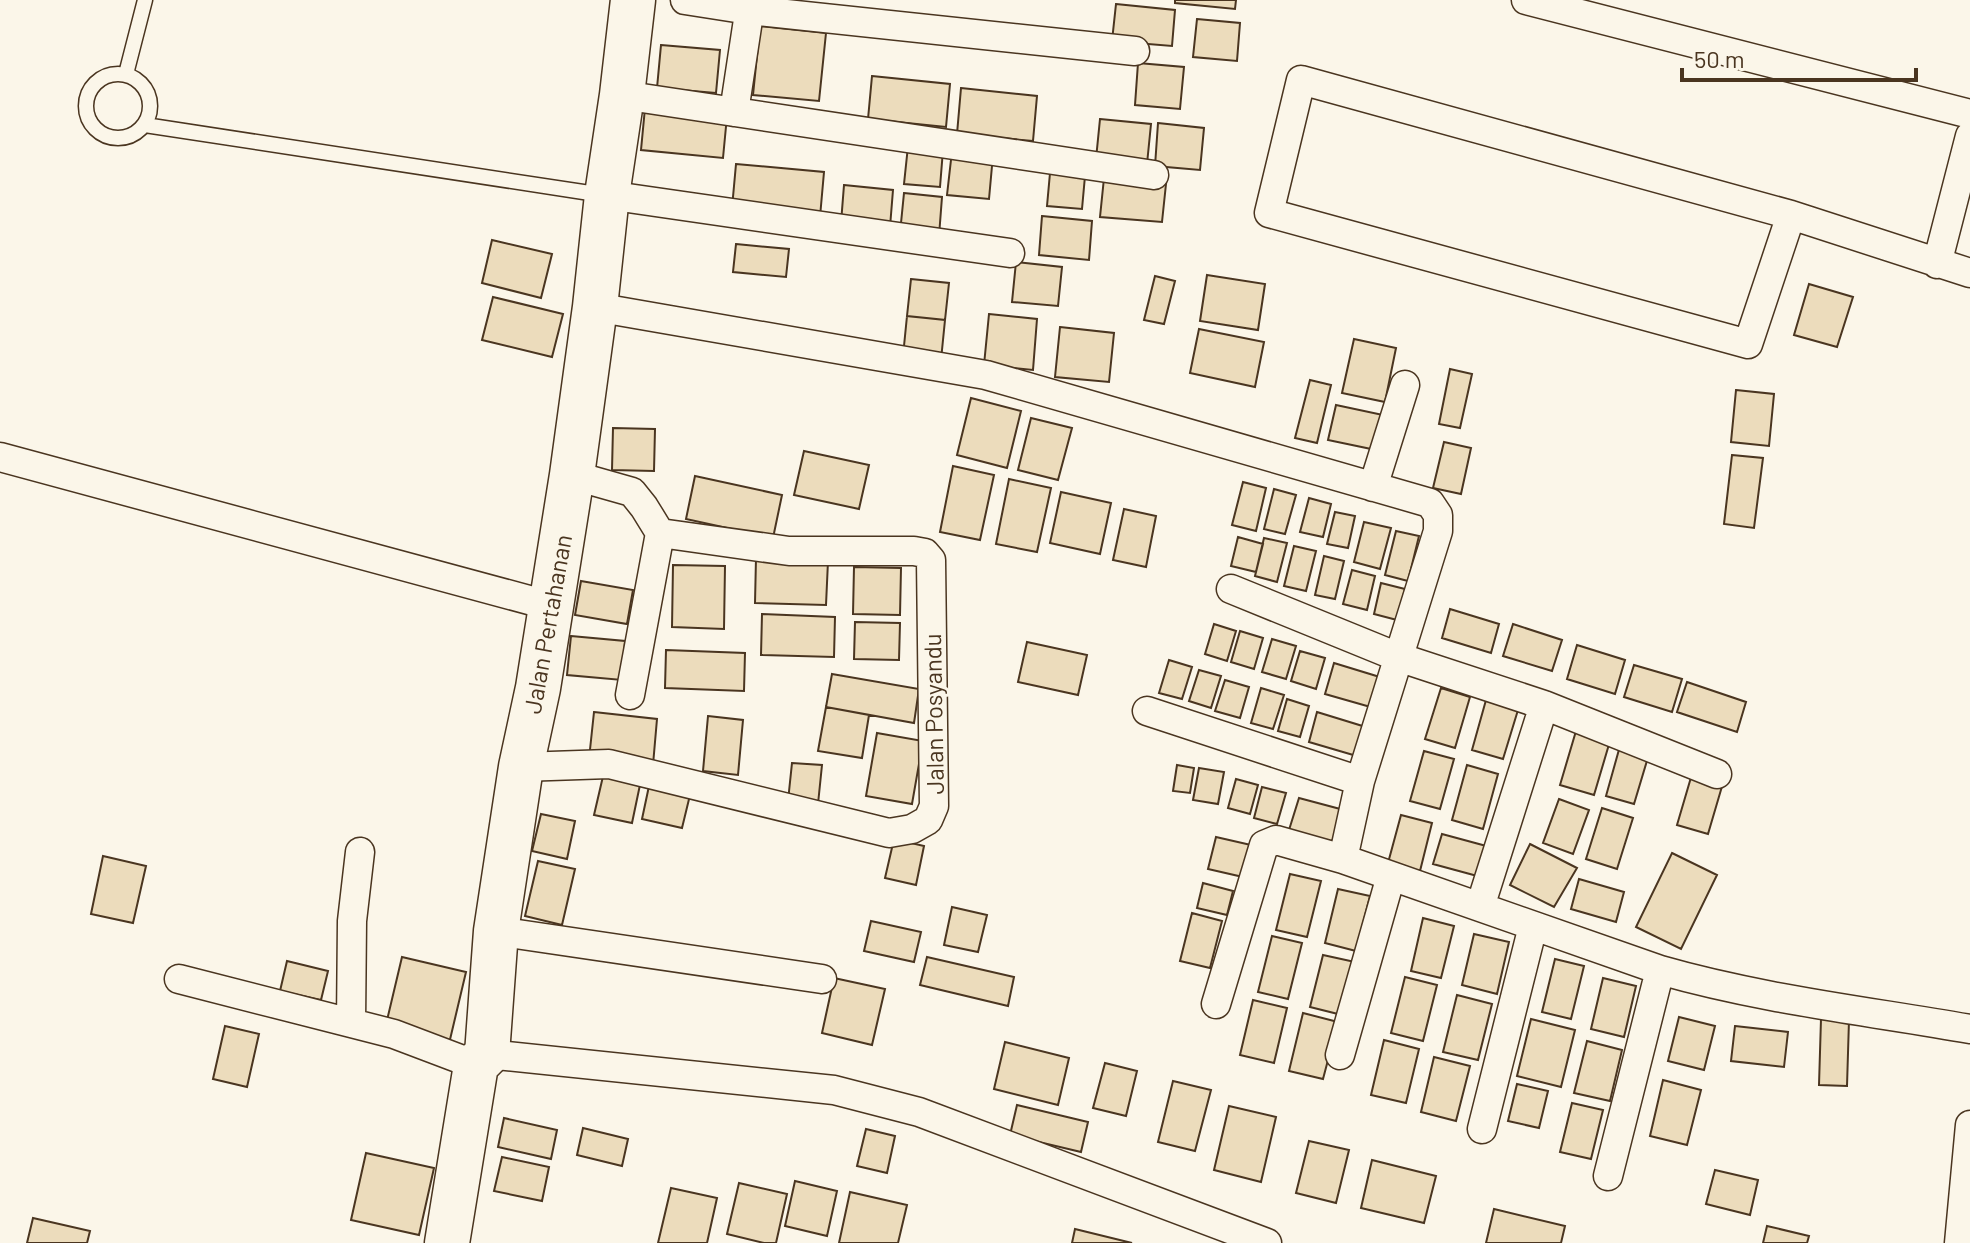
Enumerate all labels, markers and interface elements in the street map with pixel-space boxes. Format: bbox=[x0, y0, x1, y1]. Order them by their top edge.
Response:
scale bar bbox=[1682, 32, 1916, 82]
text: 50 m bbox=[1694, 44, 1745, 73]
street label: Jalan Pertahanan bbox=[517, 532, 577, 716]
street label: Jalan Posyandu bbox=[917, 633, 949, 795]

